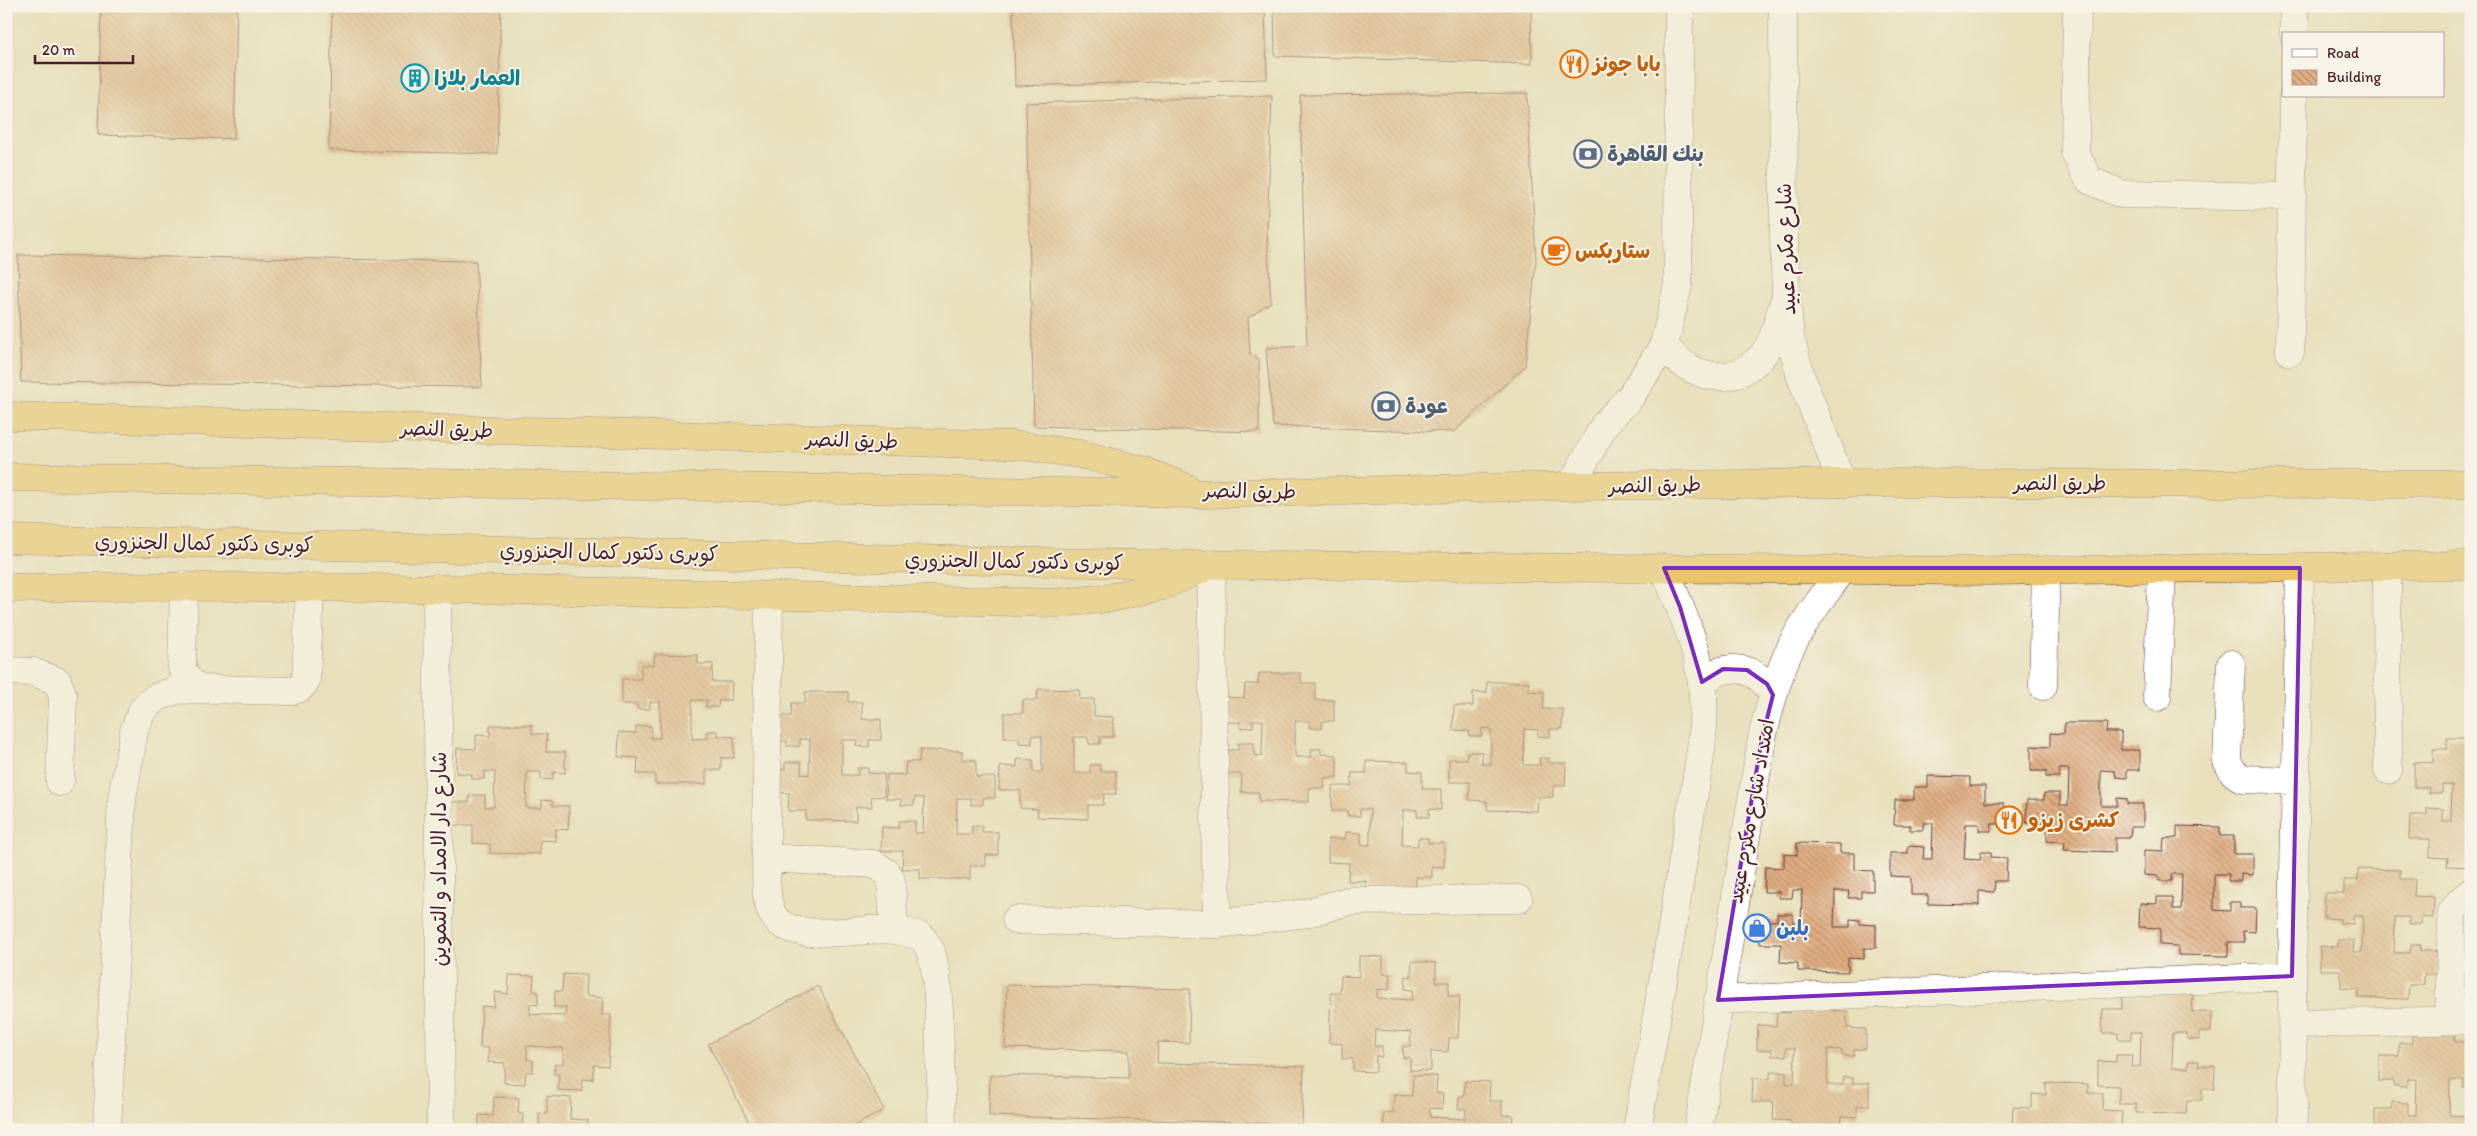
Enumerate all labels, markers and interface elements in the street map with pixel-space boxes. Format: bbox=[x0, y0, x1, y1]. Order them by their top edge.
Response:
scale bar bbox=[35, 32, 132, 64]
legend bbox=[2282, 32, 2444, 98]
text: 20 m bbox=[42, 41, 76, 59]
text: Road bbox=[2327, 44, 2360, 62]
restaurant icon: بابا جونز bbox=[1559, 49, 1589, 79]
place label: بابا جونز bbox=[1591, 51, 1661, 77]
building icon: العمار بلازا bbox=[400, 63, 430, 93]
place label: العمار بلازا bbox=[434, 65, 520, 91]
text: Building bbox=[2327, 68, 2381, 86]
bank icon: بنك القاهرة bbox=[1573, 139, 1603, 169]
place label: بنك القاهرة bbox=[1607, 141, 1704, 167]
street label: شارع مكرم عبيد bbox=[1771, 182, 1804, 316]
cafe icon: ستاربكس bbox=[1541, 236, 1571, 266]
place label: ستاربكس bbox=[1575, 238, 1650, 264]
bank icon: عودة bbox=[1371, 391, 1401, 421]
place label: عودة bbox=[1405, 393, 1448, 419]
street label: طريق النصر bbox=[398, 414, 494, 443]
street label: طريق النصر bbox=[803, 425, 899, 454]
street label: طريق النصر bbox=[2012, 470, 2106, 495]
street label: طريق النصر bbox=[1607, 471, 1701, 498]
street label: طريق النصر bbox=[1202, 477, 1296, 504]
street label: كوبرى دكتور كمال الجنزوري bbox=[94, 528, 314, 560]
street label: كوبرى دكتور كمال الجنزوري bbox=[499, 537, 719, 569]
street label: كوبرى دكتور كمال الجنزوري bbox=[904, 546, 1124, 578]
street label: امتداد شارع مكرم عبيد bbox=[1722, 717, 1783, 906]
street label: شارع دار الامداد و التموين bbox=[426, 752, 454, 967]
restaurant icon: كشرى زيزو bbox=[1994, 805, 2024, 835]
place label: كشرى زيزو bbox=[2026, 807, 2120, 833]
shop icon: بلبن bbox=[1742, 913, 1772, 943]
place label: بلبن bbox=[1776, 915, 1809, 941]

